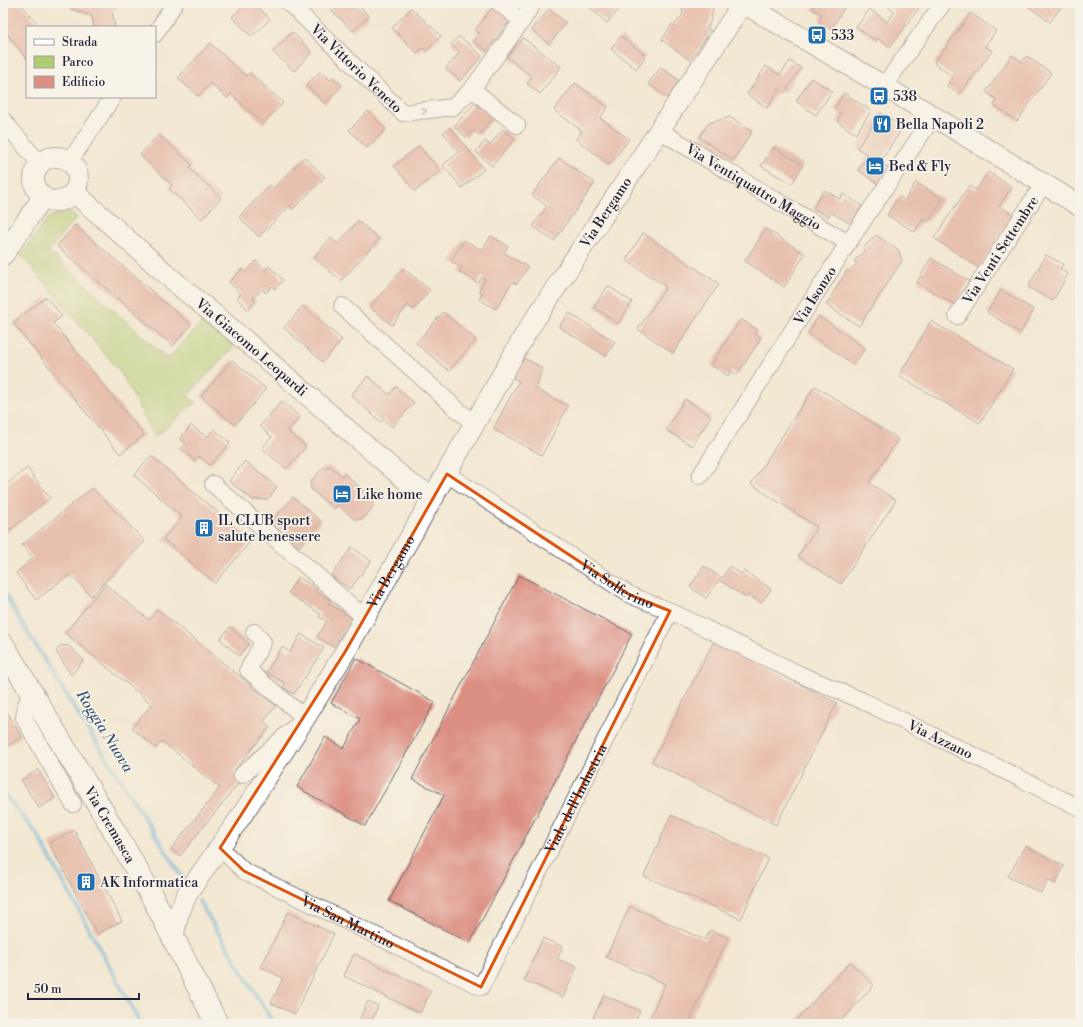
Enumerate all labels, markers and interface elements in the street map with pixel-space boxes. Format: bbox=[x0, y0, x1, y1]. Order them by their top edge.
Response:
street label: Via Vittorio Veneto bbox=[305, 20, 406, 118]
bus stop icon: 533 bbox=[806, 24, 828, 46]
legend bbox=[26, 26, 156, 98]
place label: 533 bbox=[831, 27, 854, 45]
text: Strada bbox=[62, 35, 98, 50]
text: Parco bbox=[62, 55, 94, 70]
text: Edificio bbox=[62, 75, 105, 90]
bus stop icon: 538 bbox=[868, 85, 890, 107]
place label: 538 bbox=[893, 88, 917, 106]
one-way arrow bbox=[421, 106, 427, 115]
restaurant icon: Bella Napoli 2 bbox=[871, 113, 893, 135]
place label: Bella Napoli 2 bbox=[895, 116, 984, 134]
street label: Via Ventiquattro Maggio bbox=[681, 140, 824, 235]
hotel icon: Bed & Fly bbox=[864, 155, 886, 177]
place label: Bed & Fly bbox=[888, 158, 951, 176]
street label: Via Bergamo bbox=[576, 174, 636, 252]
street label: Via Venti Settembre bbox=[959, 193, 1043, 309]
street label: Via Isonzo bbox=[790, 263, 841, 329]
street label: Via Giacomo Leopardi bbox=[191, 294, 311, 401]
hotel icon: Like home bbox=[331, 483, 353, 505]
place label: Like home bbox=[356, 486, 423, 504]
place label: IL CLUB sport salute benessere bbox=[218, 512, 321, 546]
building icon: IL CLUB sport salute benessere bbox=[193, 517, 215, 539]
street label: Via Bergamo bbox=[363, 532, 419, 613]
street label: Via Solferino bbox=[575, 556, 656, 614]
water label: Roggia Nuova bbox=[71, 686, 138, 776]
street label: Via Azzano bbox=[904, 716, 976, 764]
street label: Viale dell'Industria bbox=[541, 740, 612, 858]
street label: Via Cremasca bbox=[79, 782, 139, 867]
building icon: AK Informatica bbox=[75, 871, 97, 893]
place label: AK Informatica bbox=[99, 874, 199, 892]
street label: Via San Martino bbox=[297, 892, 397, 953]
scale bar bbox=[28, 975, 139, 1001]
text: 50 m bbox=[34, 982, 62, 997]

